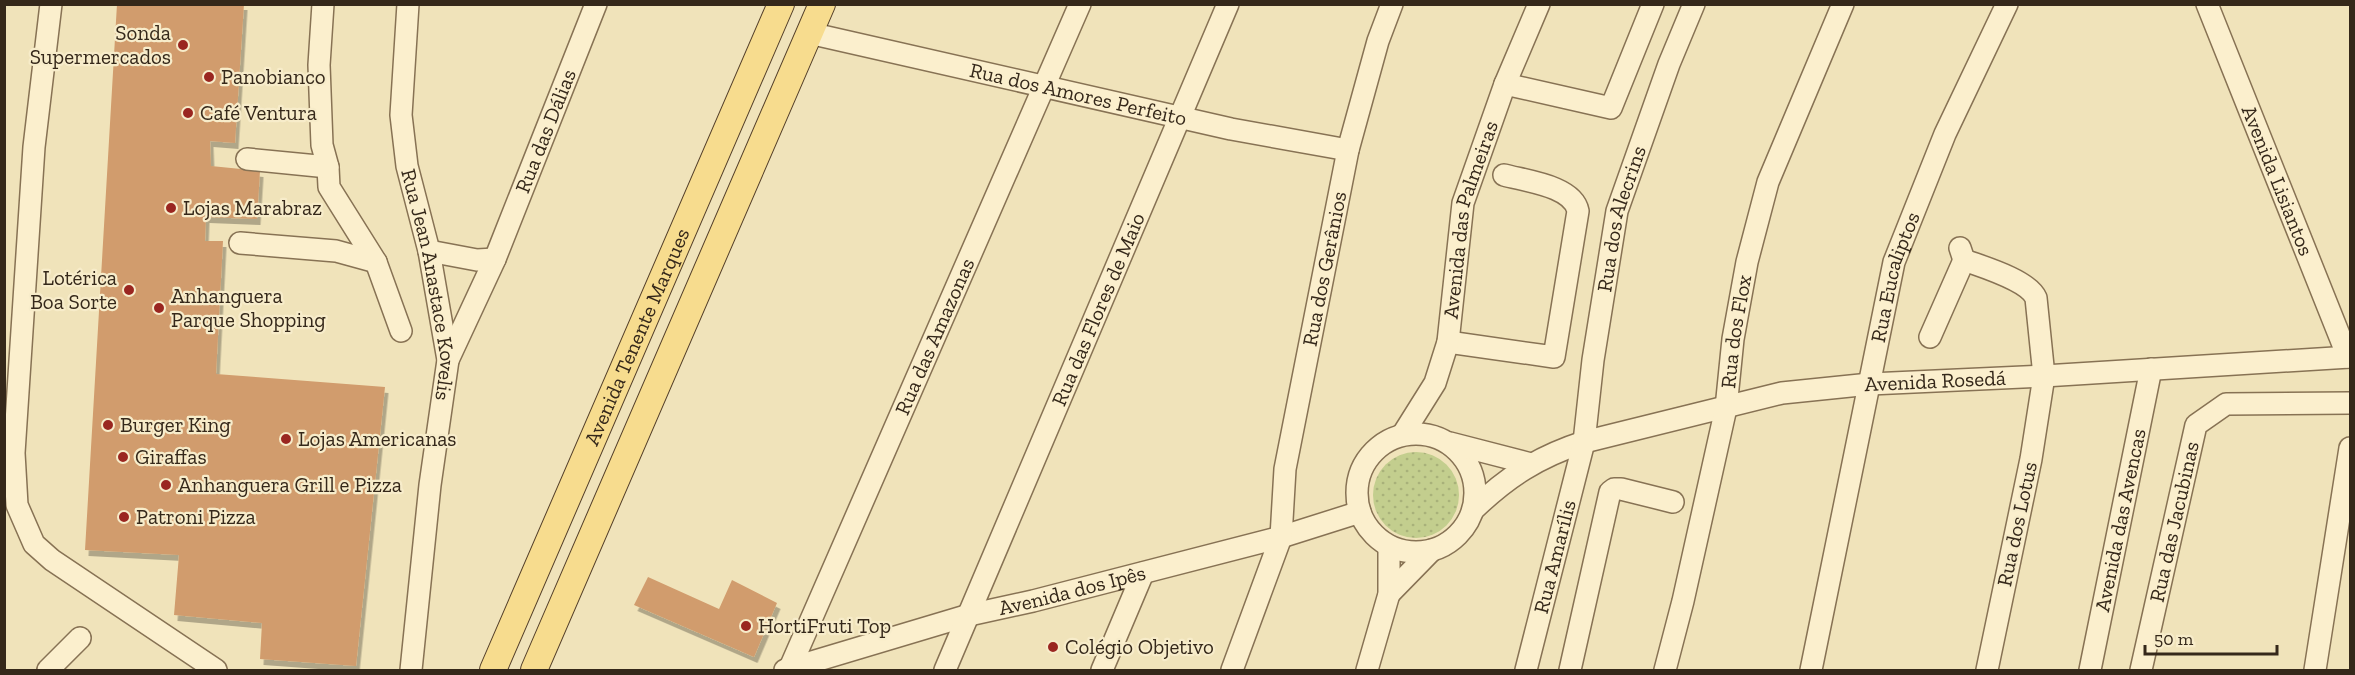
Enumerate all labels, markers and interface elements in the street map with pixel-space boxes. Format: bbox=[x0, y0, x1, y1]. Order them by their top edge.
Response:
place label: Sonda Supermercados bbox=[30, 20, 171, 69]
marker: Sonda Supermercados bbox=[176, 38, 190, 52]
street label: Rua dos Amores Perfeito bbox=[967, 57, 1189, 131]
place label: Panobianco bbox=[221, 64, 326, 89]
street label: Rua das Dálias bbox=[509, 65, 581, 196]
marker: Panobianco bbox=[202, 70, 216, 84]
place label: Café Ventura bbox=[200, 100, 317, 125]
street label: Avenida Lisiantos bbox=[2237, 101, 2319, 259]
marker: Café Ventura bbox=[181, 106, 195, 120]
street label: Avenida das Palmeiras bbox=[1438, 117, 1503, 320]
street label: Rua dos Alecrins bbox=[1591, 142, 1651, 294]
street label: Rua Jean Anastace Kovelis bbox=[396, 166, 461, 403]
street label: Rua dos Gerânios bbox=[1297, 189, 1352, 348]
place label: Lojas Marabraz bbox=[183, 195, 322, 221]
marker: Lojas Marabraz bbox=[164, 201, 178, 215]
street label: Rua Eucaliptos bbox=[1865, 208, 1925, 344]
street label: Rua das Flores de Maio bbox=[1046, 209, 1150, 409]
street label: Avenida Tenente Marques bbox=[579, 224, 695, 449]
street label: Rua das Amazonas bbox=[889, 254, 979, 418]
place label: Lotérica Boa Sorte bbox=[30, 265, 117, 314]
street label: Rua dos Flox bbox=[1715, 273, 1756, 390]
marker: Lotérica Boa Sorte bbox=[122, 283, 136, 297]
place label: Anhanguera Parque Shopping bbox=[171, 283, 326, 332]
marker: Anhanguera Parque Shopping bbox=[152, 301, 166, 315]
street label: Avenida Rosedá bbox=[1864, 365, 2006, 396]
place label: Burger King bbox=[120, 412, 231, 437]
marker: Burger King bbox=[101, 418, 115, 432]
place label: Lojas Americanas bbox=[298, 426, 457, 452]
street label: Avenida das Avencas bbox=[2089, 426, 2151, 614]
marker: Lojas Americanas bbox=[279, 432, 293, 446]
street label: Rua das Jacubinas bbox=[2144, 439, 2204, 604]
place label: Giraffas bbox=[135, 444, 207, 469]
marker: Giraffas bbox=[116, 450, 130, 464]
street label: Rua dos Lotus bbox=[1991, 459, 2042, 589]
place label: Anhanguera Grill e Pizza bbox=[178, 472, 402, 497]
marker: Anhanguera Grill e Pizza bbox=[159, 478, 173, 492]
street label: Rua Amarílis bbox=[1528, 497, 1581, 616]
place label: Patroni Pizza bbox=[136, 504, 256, 529]
marker: Patroni Pizza bbox=[117, 510, 131, 524]
street label: Avenida dos Ipês bbox=[996, 559, 1148, 620]
place label: HortiFruti Top bbox=[758, 613, 891, 638]
scale bar bbox=[2145, 618, 2277, 656]
marker: HortiFruti Top bbox=[739, 619, 753, 633]
text: 50 m bbox=[2154, 628, 2194, 650]
place label: Colégio Objetivo bbox=[1065, 634, 1214, 660]
marker: Colégio Objetivo bbox=[1046, 640, 1060, 654]

